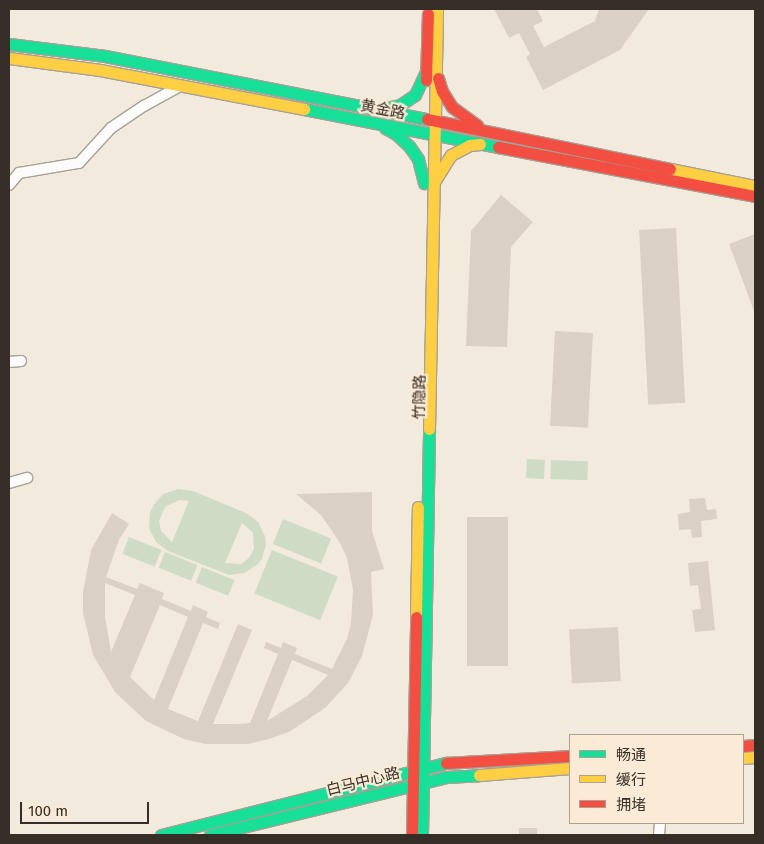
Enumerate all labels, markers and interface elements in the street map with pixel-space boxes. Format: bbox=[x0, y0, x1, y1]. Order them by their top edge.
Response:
street label: 黄金路 bbox=[359, 97, 407, 123]
street label: 竹隐路 bbox=[411, 374, 429, 420]
legend bbox=[569, 734, 744, 824]
text: 畅通 bbox=[616, 746, 646, 764]
street label: 白马中心路 bbox=[324, 764, 402, 800]
text: 缓行 bbox=[616, 771, 646, 789]
scale bar bbox=[22, 792, 151, 824]
text: 拥堵 bbox=[616, 796, 646, 814]
text: 100 m bbox=[28, 802, 68, 820]

